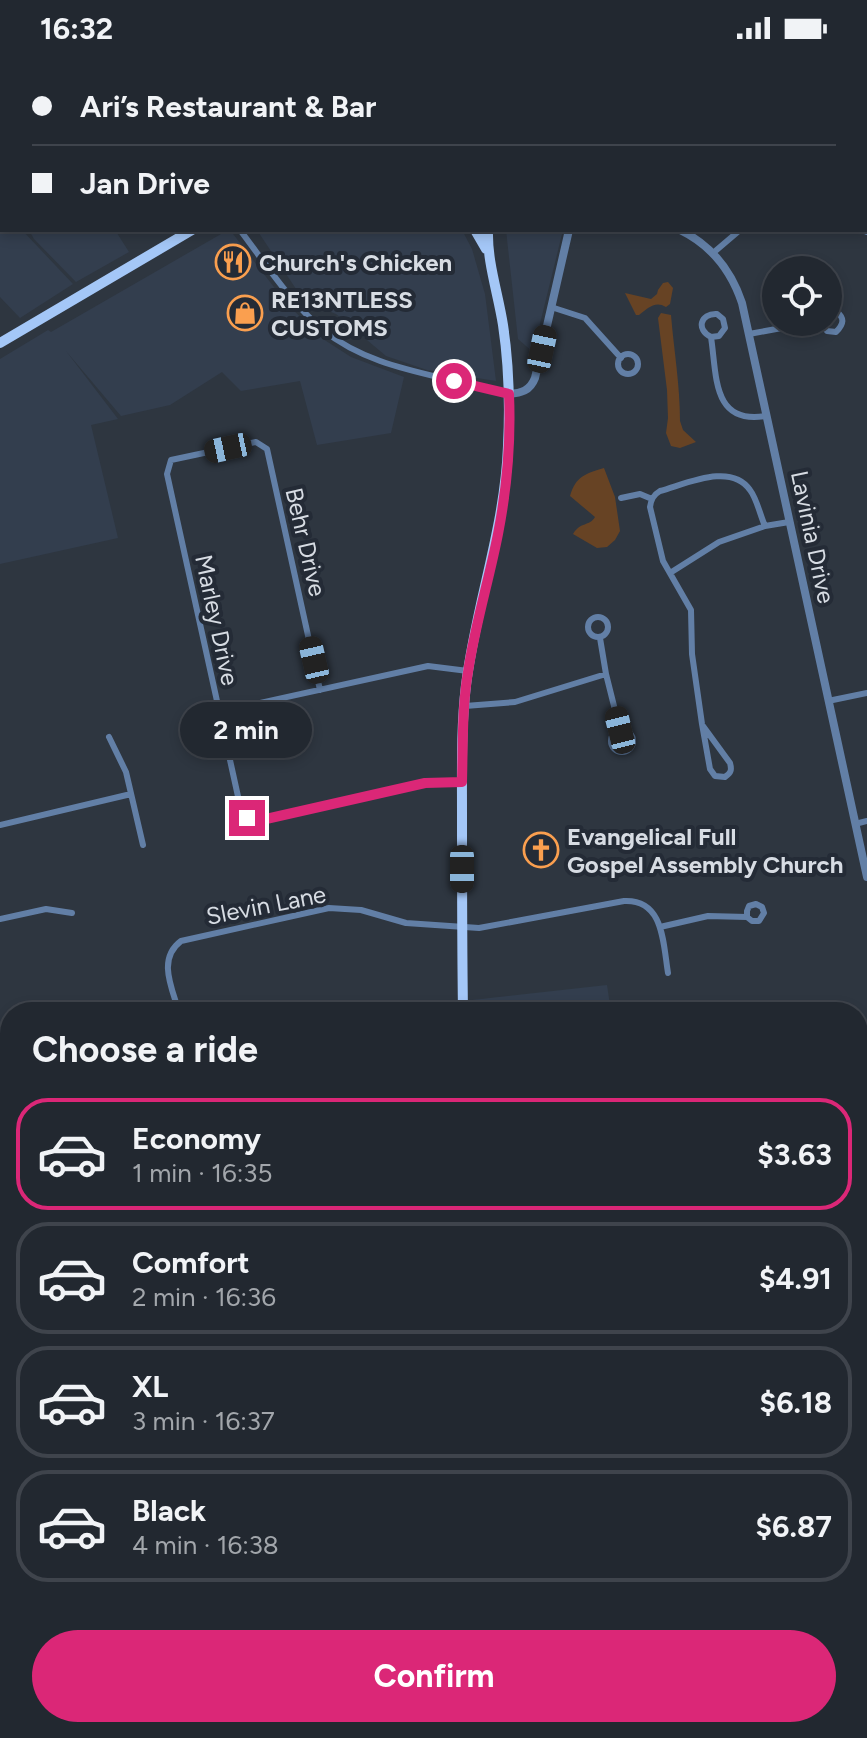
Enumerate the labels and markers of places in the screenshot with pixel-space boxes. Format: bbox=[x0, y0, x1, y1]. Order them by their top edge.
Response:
restaurant icon: Church's Chicken bbox=[214, 243, 252, 281]
place label: Church's Chicken bbox=[259, 248, 452, 277]
place label: RE13NTLESS CUSTOMS bbox=[271, 285, 413, 342]
shop icon: RE13NTLESS CUSTOMS bbox=[226, 294, 264, 332]
place label: Evangelical Full Gospel Assembly Church bbox=[567, 822, 843, 879]
church icon: Evangelical Full Gospel Assembly Church bbox=[522, 831, 560, 869]

